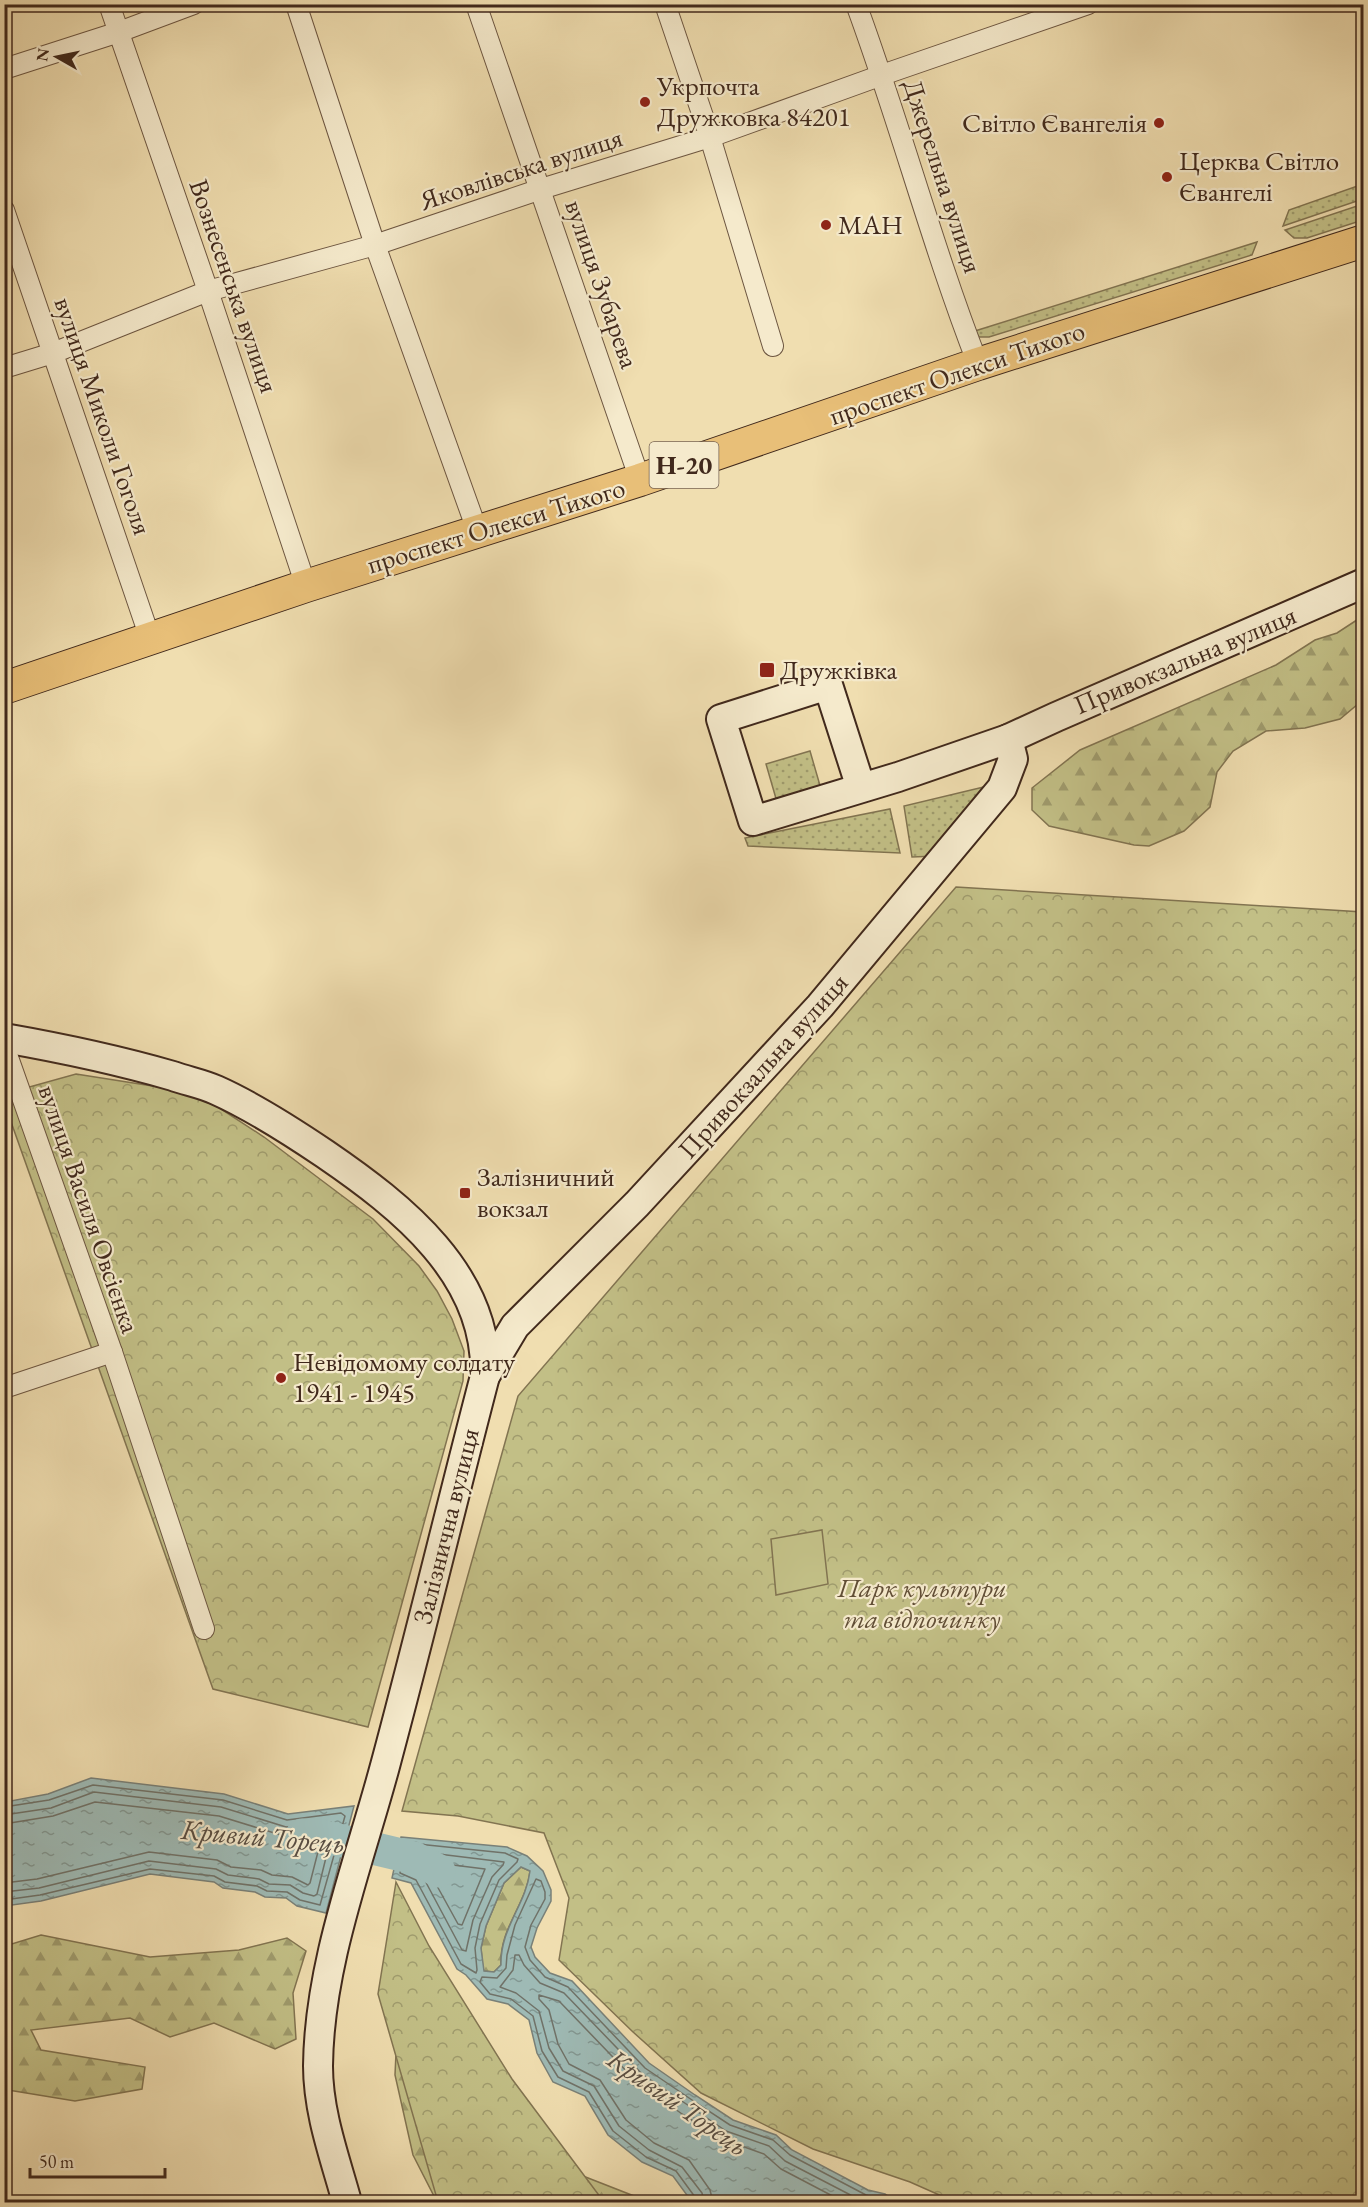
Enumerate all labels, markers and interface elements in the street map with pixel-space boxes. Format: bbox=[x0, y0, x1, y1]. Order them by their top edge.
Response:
north arrow bbox=[27, 27, 87, 87]
text: N bbox=[31, 47, 54, 63]
place label: Укрпочта Дружковка 84201 bbox=[656, 68, 851, 134]
street label: Джерельна вулиця bbox=[896, 75, 991, 277]
marker: Укрпочта Дружковка 84201 bbox=[638, 95, 652, 109]
place label: Світло Євангелія bbox=[962, 105, 1147, 140]
marker: Світло Євангелія bbox=[1152, 116, 1166, 130]
street label: Яковлівська вулиця bbox=[414, 119, 627, 218]
place label: Церква Світло Євангелі bbox=[1179, 143, 1339, 209]
marker: Церква Світло Євангелі bbox=[1160, 170, 1174, 184]
street label: Вознесенська вулиця bbox=[182, 174, 287, 397]
street label: вулиця Зубарева bbox=[557, 195, 648, 373]
place label: МАН bbox=[838, 207, 903, 242]
marker: МАН bbox=[819, 218, 833, 232]
street label: вулиця Миколи Гоголя bbox=[46, 292, 161, 539]
street label: проспект Олекси Тихого bbox=[824, 312, 1089, 433]
road number: Н-20 bbox=[650, 442, 718, 488]
street label: проспект Олекси Тихого bbox=[363, 470, 629, 581]
street label: Привокзальна вулиця bbox=[1068, 597, 1301, 722]
place label: Дружківка bbox=[780, 652, 898, 687]
marker: Дружківка bbox=[758, 661, 776, 679]
street label: Привокзальна вулиця bbox=[670, 965, 855, 1166]
street label: вулиця Василя Овсієнка bbox=[31, 1080, 148, 1338]
place label: Залізничний вокзал bbox=[477, 1159, 614, 1225]
marker: Залізничний вокзал bbox=[458, 1186, 472, 1200]
place label: Невідомому солдату 1941 - 1945 bbox=[293, 1344, 515, 1410]
marker: Невідомому солдату 1941 - 1945 bbox=[274, 1371, 288, 1385]
street label: Залізнична вулиця bbox=[404, 1424, 487, 1627]
park label: Парк культури та відпочинку bbox=[836, 1570, 1007, 1636]
water label: Кривий Торець bbox=[179, 1811, 346, 1861]
water label: Кривий Торець bbox=[600, 2040, 755, 2164]
scale bar bbox=[30, 2141, 165, 2179]
text: 50 m bbox=[39, 2150, 74, 2173]

